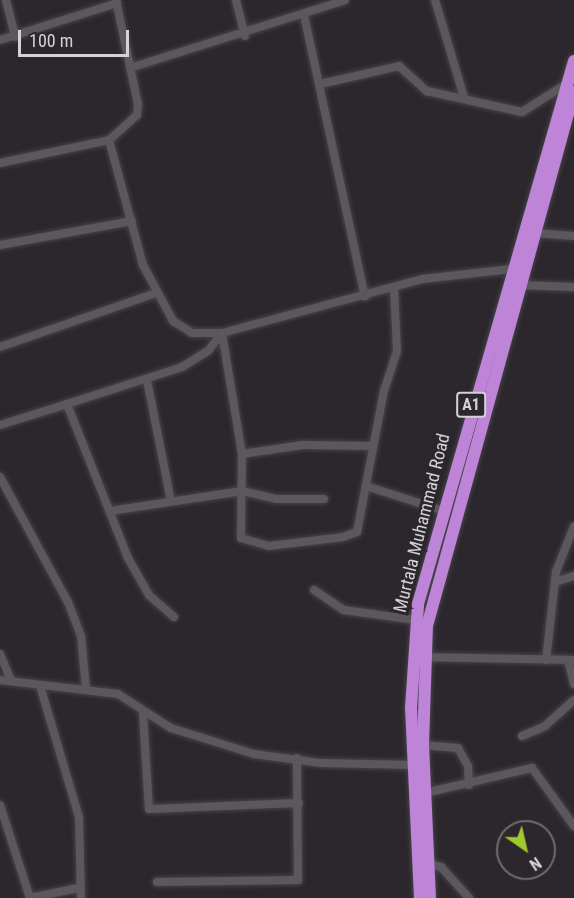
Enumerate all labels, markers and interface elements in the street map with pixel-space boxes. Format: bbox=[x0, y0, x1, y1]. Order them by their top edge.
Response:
scale bar bbox=[21, 18, 132, 56]
text: 100 m bbox=[29, 30, 73, 51]
road number: A1 bbox=[456, 392, 486, 418]
street label: Murtala Muhammad Road bbox=[389, 431, 455, 615]
north arrow bbox=[496, 820, 556, 880]
text: N bbox=[526, 853, 545, 874]

